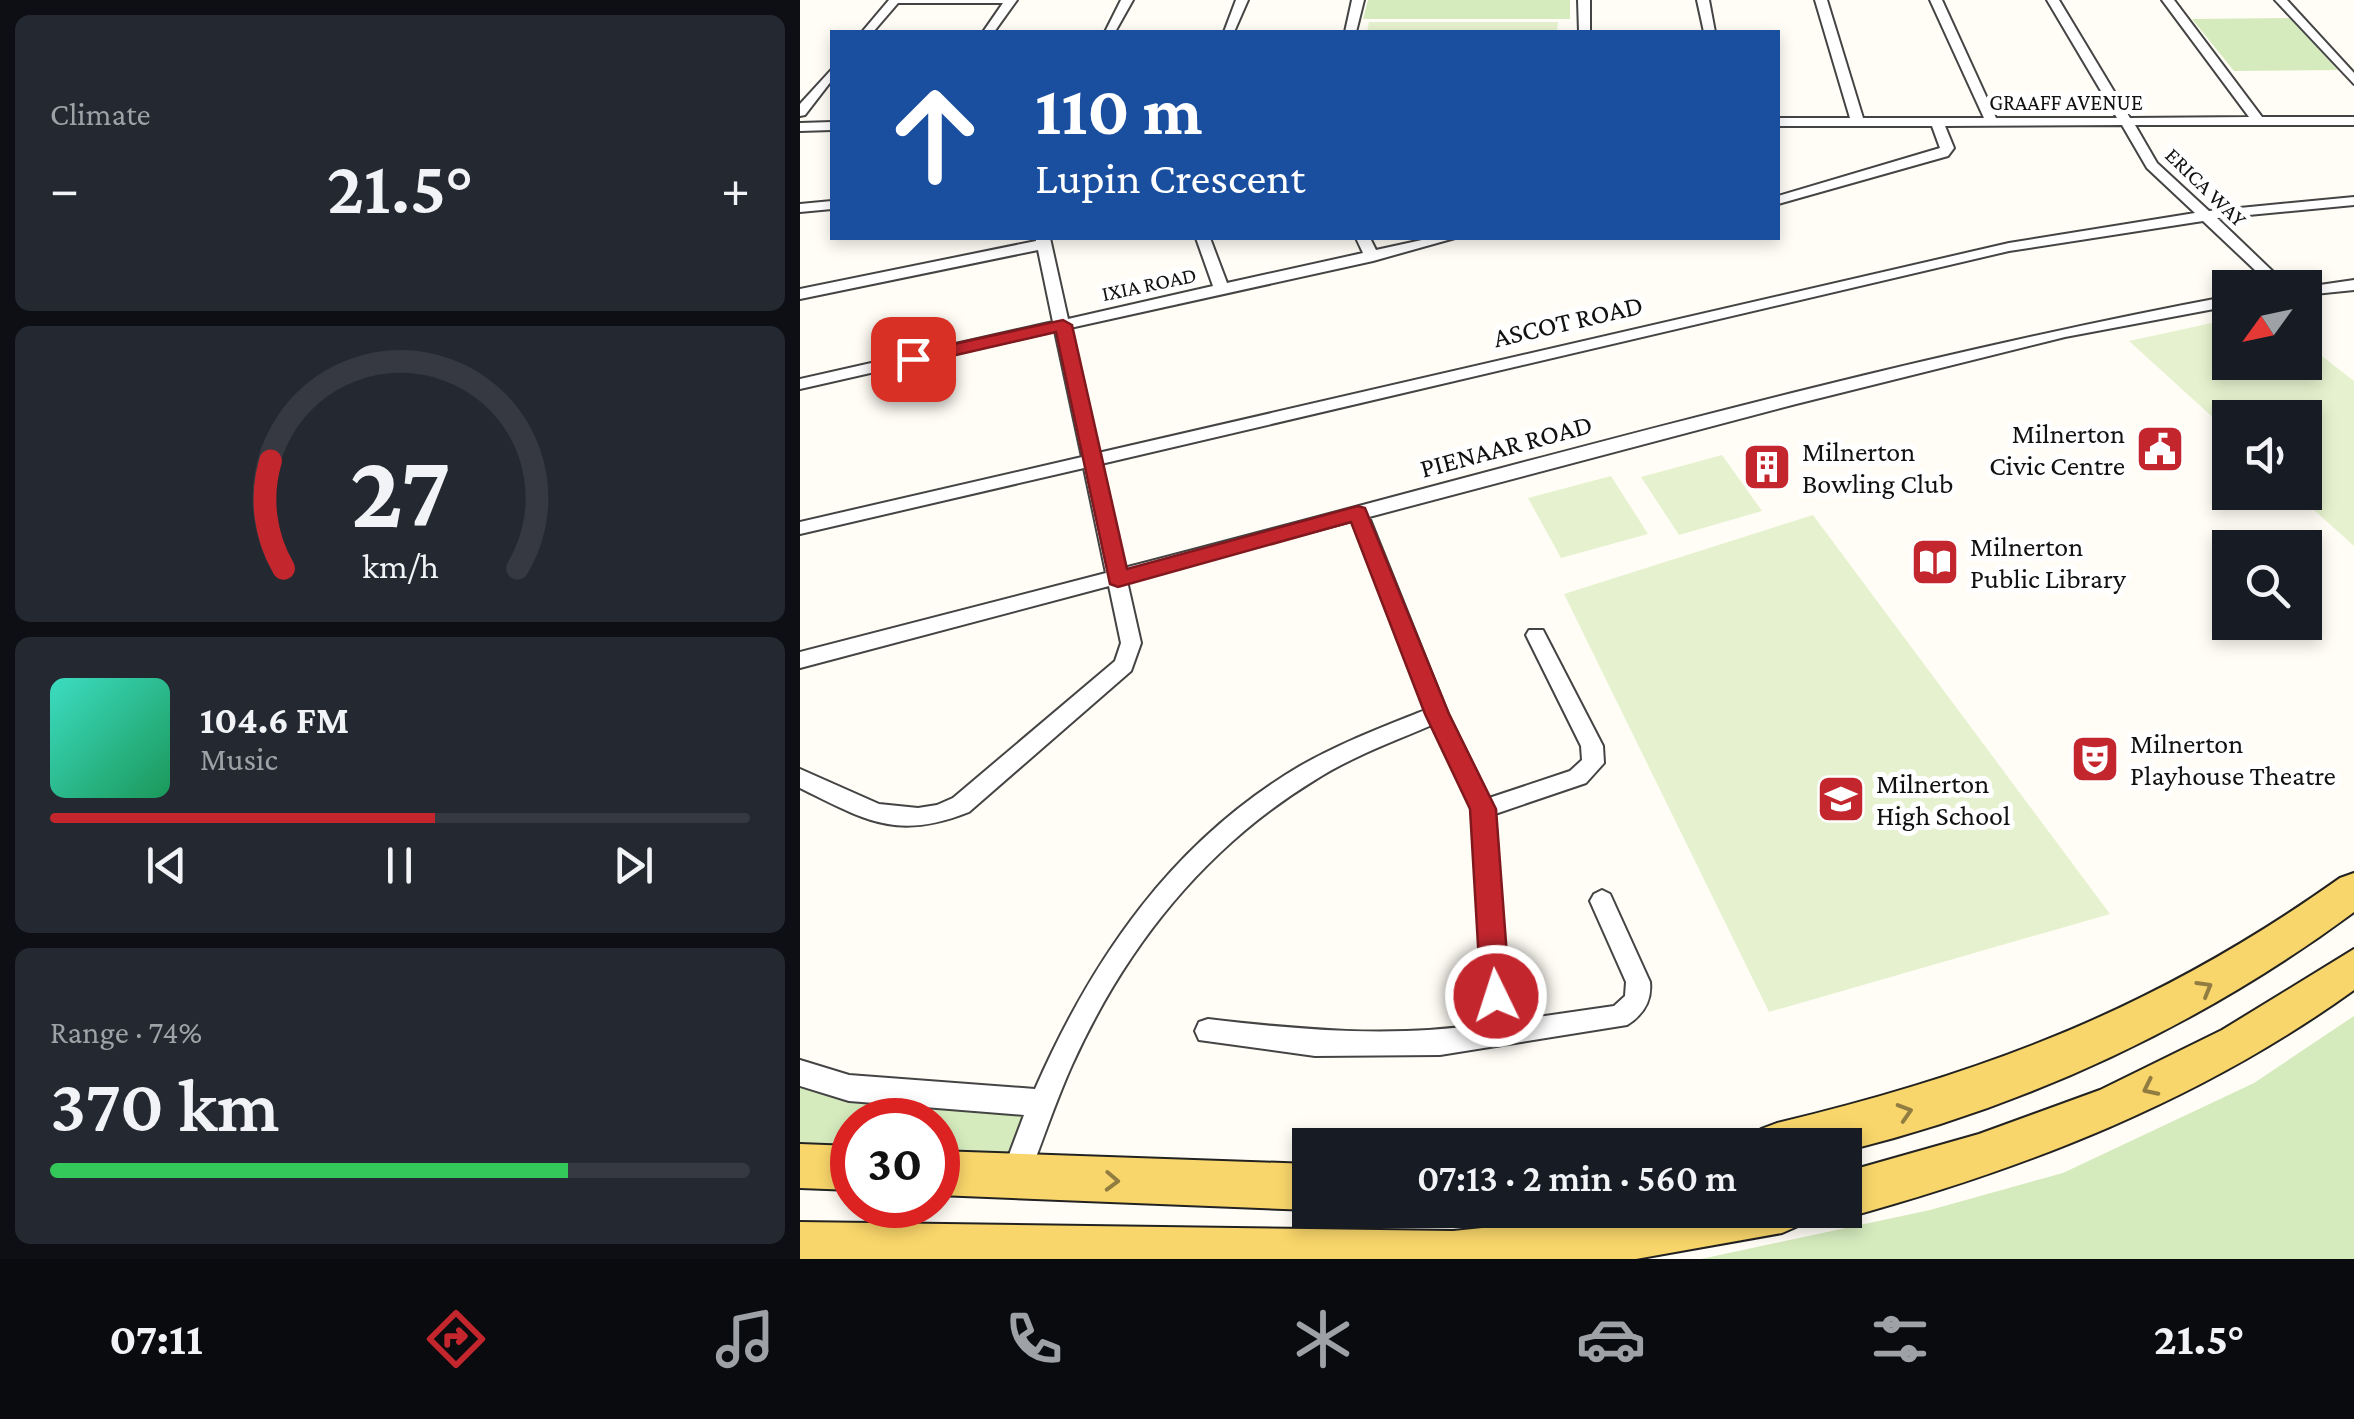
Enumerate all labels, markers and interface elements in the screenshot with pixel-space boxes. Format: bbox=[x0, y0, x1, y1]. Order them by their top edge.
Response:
icon: ahead bbox=[870, 70, 1000, 200]
text: 110 m bbox=[1035, 71, 1203, 149]
street label: GRAAFF AVENUE bbox=[1989, 90, 2143, 115]
text: Climate bbox=[50, 96, 151, 132]
street label: ERICA WAY bbox=[2160, 142, 2252, 232]
text: 21.5° bbox=[327, 146, 473, 229]
text: Lupin Crescent bbox=[1035, 153, 1305, 203]
text: − bbox=[50, 158, 79, 219]
text: + bbox=[721, 158, 750, 219]
street label: IXIA ROAD bbox=[1099, 262, 1199, 306]
north arrow bbox=[2212, 270, 2322, 380]
map controls bbox=[2212, 270, 2322, 640]
street label: ASCOT ROAD bbox=[1490, 289, 1646, 353]
pin bbox=[871, 317, 956, 402]
icon: arrive bbox=[886, 332, 941, 387]
button: sound bbox=[2212, 400, 2322, 510]
street label: PIENAAR ROAD bbox=[1416, 408, 1596, 484]
place label: Milnerton Civic Centre bbox=[1989, 418, 2125, 481]
public building icon: Milnerton Civic Centre bbox=[2134, 423, 2186, 475]
text: 27 bbox=[350, 433, 450, 548]
place label: Milnerton Bowling Club bbox=[1802, 436, 1953, 499]
building icon: Milnerton Bowling Club bbox=[1741, 441, 1793, 493]
button: search bbox=[2212, 530, 2322, 640]
place label: Milnerton Public Library bbox=[1970, 531, 2127, 594]
library icon: Milnerton Public Library bbox=[1909, 536, 1961, 588]
text: km/h bbox=[361, 546, 439, 586]
text: 104.6 FM bbox=[200, 699, 349, 741]
place label: Milnerton Playhouse Theatre bbox=[2130, 728, 2336, 791]
theatre icon: Milnerton Playhouse Theatre bbox=[2069, 733, 2121, 785]
text: Music bbox=[200, 741, 278, 777]
place label: Milnerton High School bbox=[1876, 768, 2010, 831]
school or university icon: Milnerton High School bbox=[1815, 773, 1867, 825]
icon: previous bbox=[139, 838, 194, 893]
icon: pause bbox=[372, 838, 427, 893]
icon: next bbox=[606, 838, 661, 893]
position arrow bbox=[1444, 944, 1548, 1048]
one-way arrow bbox=[2194, 981, 2212, 1001]
text: Range · 74% bbox=[50, 1014, 202, 1050]
text: 370 km bbox=[50, 1064, 280, 1147]
one-way arrow bbox=[2142, 1075, 2160, 1095]
speed limit sign: 30 bbox=[830, 1098, 960, 1228]
one-way arrow bbox=[1896, 1103, 1913, 1124]
text: 07:13 · 2 min · 560 m bbox=[1417, 1157, 1737, 1199]
one-way arrow bbox=[1105, 1171, 1121, 1192]
icon: directions bbox=[421, 1304, 491, 1374]
icon: music bbox=[710, 1304, 780, 1374]
icon: phone bbox=[999, 1304, 1069, 1374]
icon: climate bbox=[1288, 1304, 1358, 1374]
icon: car bbox=[1576, 1304, 1646, 1374]
icon: filters bbox=[1865, 1304, 1935, 1374]
text: 07:11 bbox=[109, 1314, 203, 1364]
text: 21.5° bbox=[2154, 1314, 2245, 1364]

